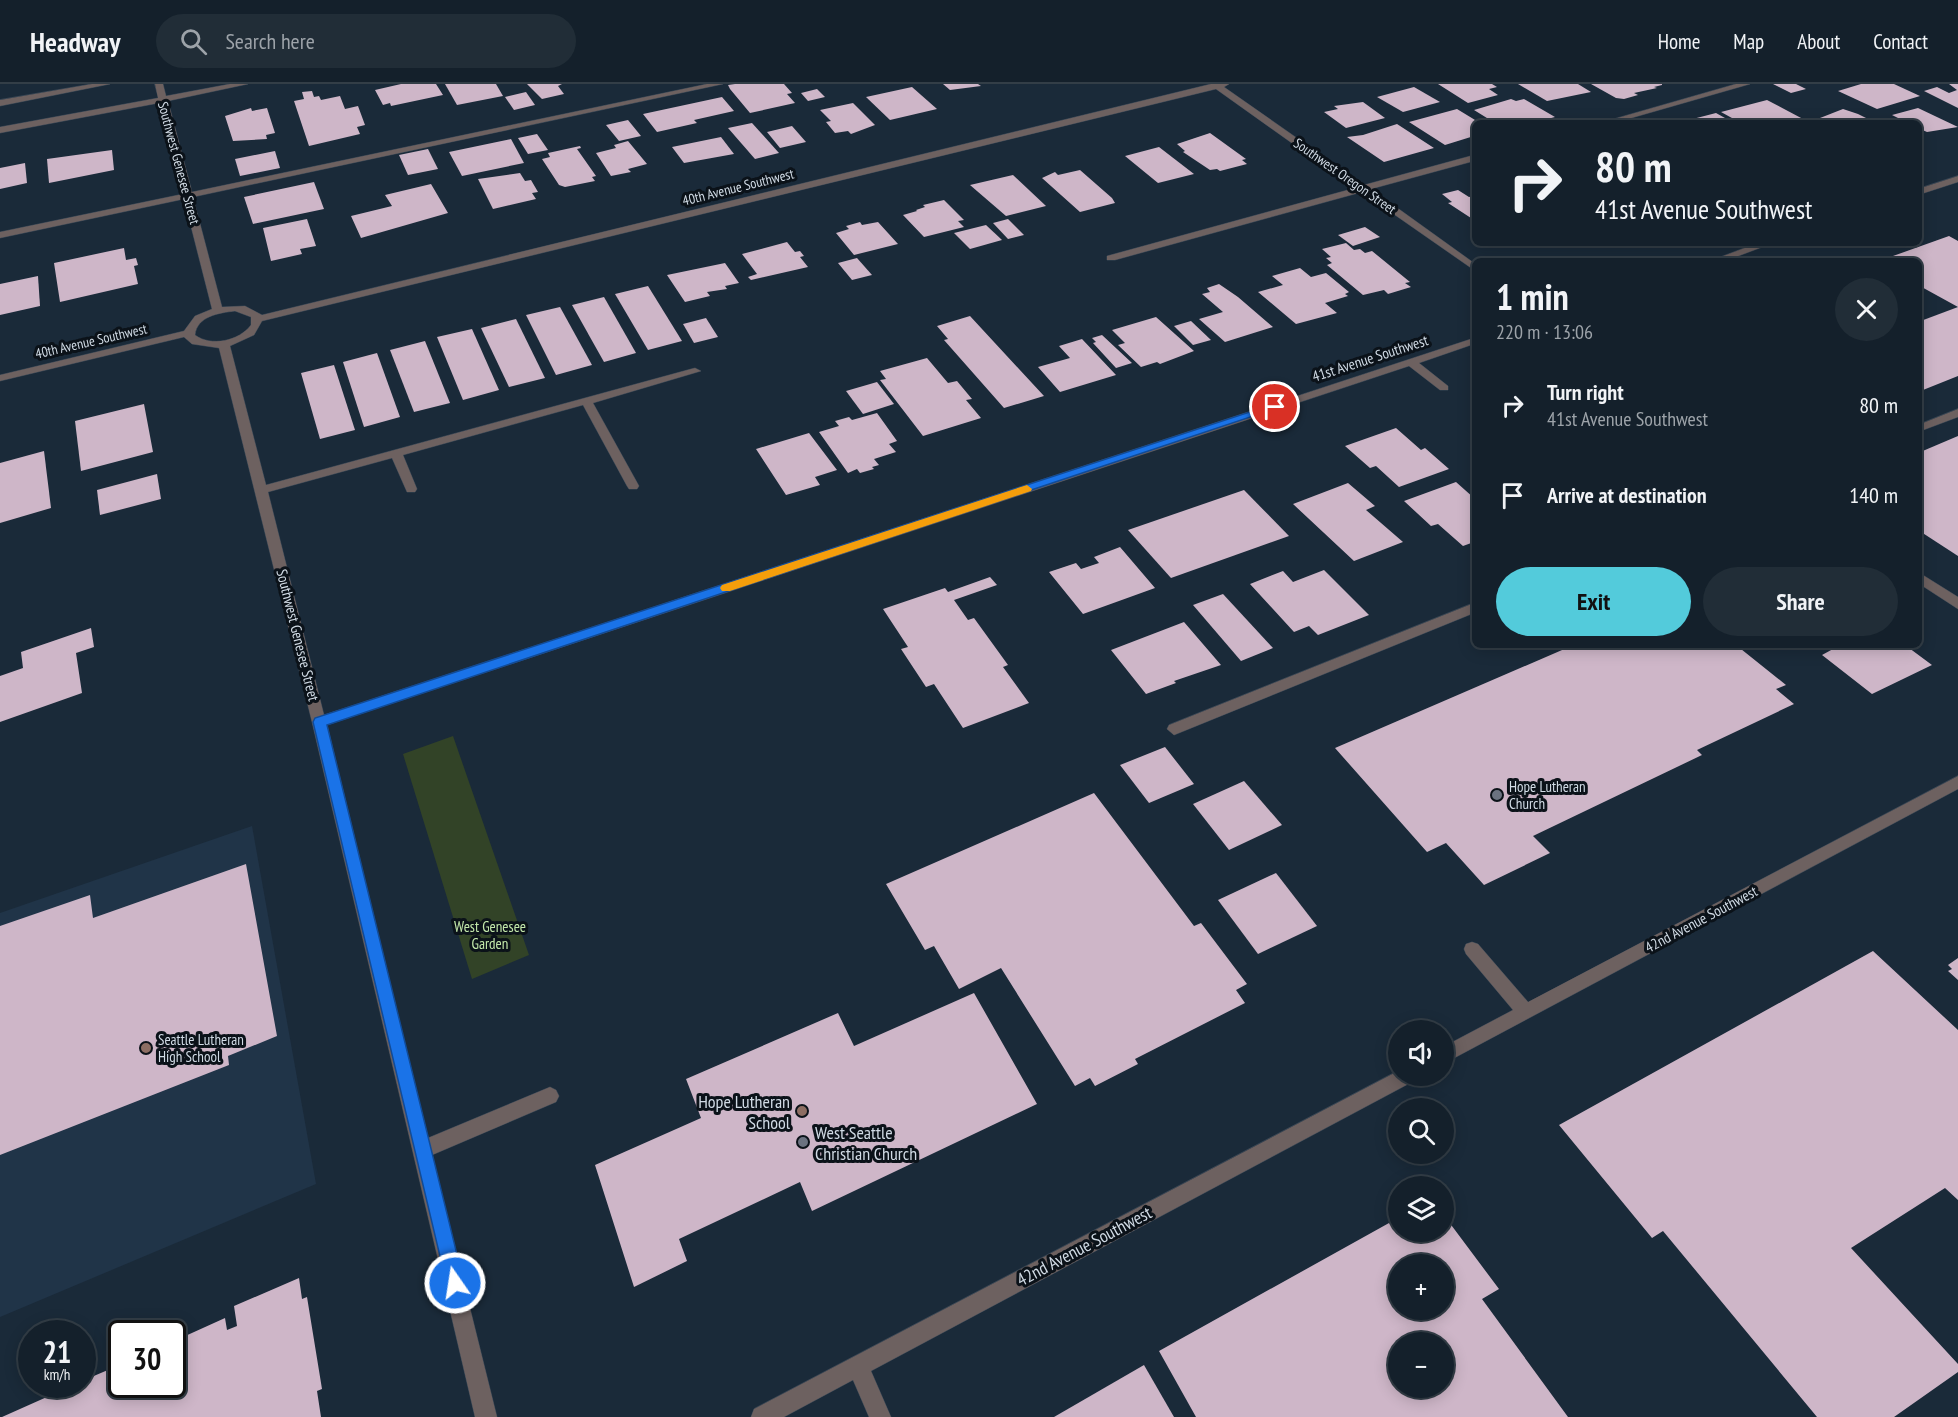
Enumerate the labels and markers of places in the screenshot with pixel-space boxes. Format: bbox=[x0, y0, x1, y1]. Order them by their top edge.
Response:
pin bbox=[1249, 381, 1300, 432]
place label: Hope Lutheran Church bbox=[1509, 777, 1586, 813]
marker: Hope Lutheran Church bbox=[1490, 788, 1504, 802]
place label: Seattle Lutheran High School bbox=[158, 1030, 244, 1066]
marker: Seattle Lutheran High School bbox=[139, 1041, 153, 1055]
place label: Hope Lutheran School bbox=[698, 1090, 791, 1134]
marker: Hope Lutheran School bbox=[795, 1104, 809, 1118]
place label: West Seattle Christian Church bbox=[815, 1121, 917, 1165]
marker: West Seattle Christian Church bbox=[796, 1135, 810, 1149]

